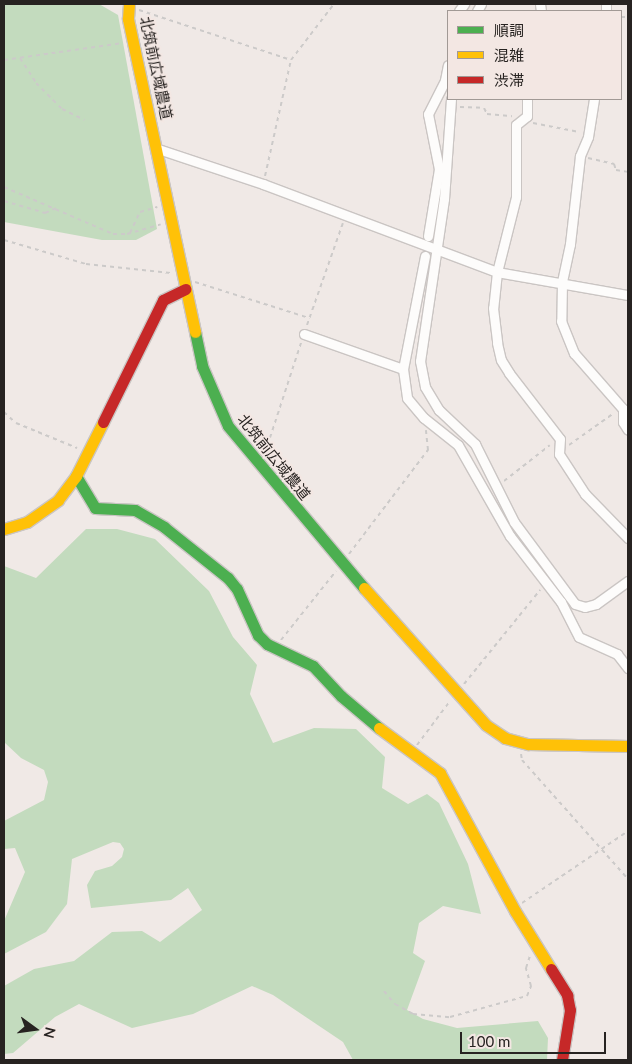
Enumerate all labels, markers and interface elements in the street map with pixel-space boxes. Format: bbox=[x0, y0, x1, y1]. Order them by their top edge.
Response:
legend bbox=[447, 10, 622, 100]
street label: 北筑前広域農道 bbox=[136, 15, 176, 121]
text: 順調 bbox=[494, 21, 524, 39]
text: 混雑 bbox=[494, 46, 524, 64]
text: 渋滞 bbox=[494, 71, 524, 89]
street label: 北筑前広域農道 bbox=[234, 411, 314, 503]
north arrow bbox=[10, 1004, 60, 1054]
scale bar bbox=[462, 1022, 608, 1054]
text: N bbox=[40, 1025, 60, 1040]
text: 100 m bbox=[468, 1032, 510, 1050]

